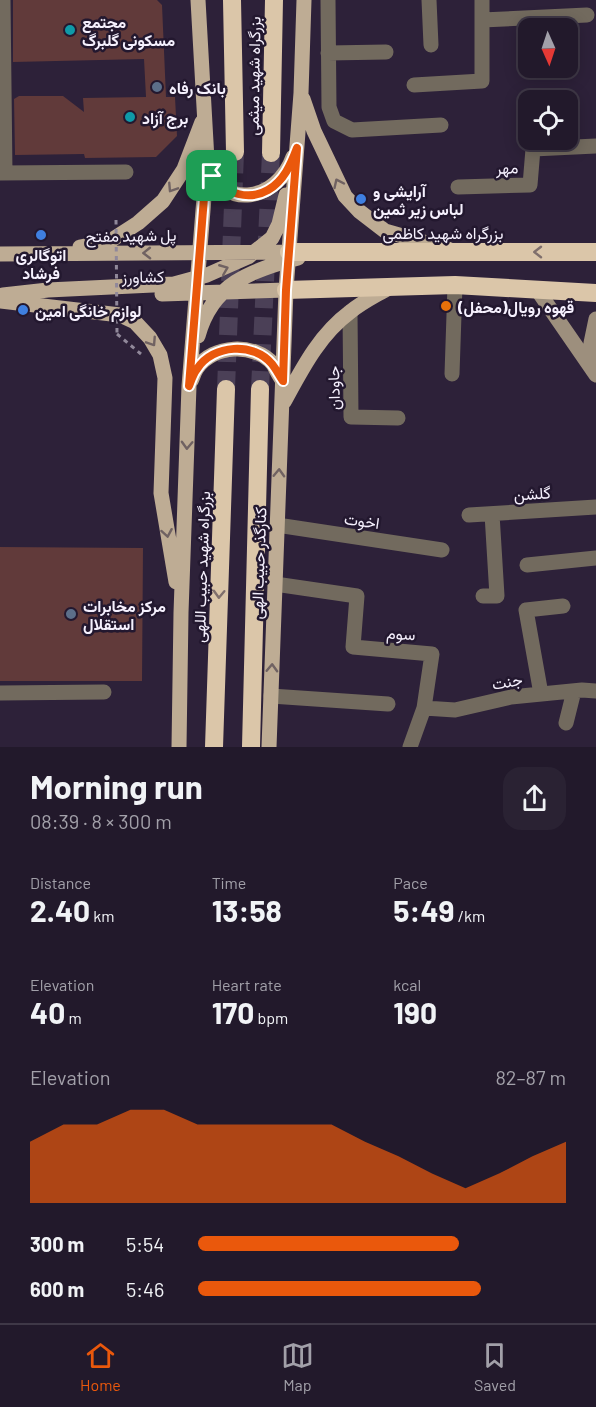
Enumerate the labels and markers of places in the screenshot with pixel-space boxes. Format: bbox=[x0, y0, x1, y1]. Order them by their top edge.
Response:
place label: مجتمع مسکونی گلبرگ bbox=[82, 12, 175, 51]
marker: مجتمع مسکونی گلبرگ bbox=[63, 23, 77, 37]
place label: بانک رفاه bbox=[169, 78, 226, 99]
marker: بانک رفاه bbox=[150, 80, 164, 94]
place label: برج آزاد bbox=[142, 108, 189, 129]
marker: برج آزاد bbox=[123, 110, 137, 124]
pin bbox=[186, 150, 237, 201]
place label: آرایشی و لباس زیر ثمین bbox=[373, 181, 464, 220]
marker: آرایشی و لباس زیر ثمین bbox=[354, 192, 368, 206]
marker: اتوگالری فرشاد bbox=[34, 228, 48, 242]
place label: اتوگالری فرشاد bbox=[16, 245, 66, 284]
place label: قهوه رویال(محفل) bbox=[457, 297, 574, 318]
marker: قهوه رویال(محفل) bbox=[439, 299, 453, 313]
place label: لوازم خانگی امین bbox=[35, 301, 142, 322]
marker: لوازم خانگی امین bbox=[16, 303, 30, 317]
place label: مرکز مخابرات استقلال bbox=[83, 596, 166, 634]
marker: مرکز مخابرات استقلال bbox=[64, 607, 78, 621]

